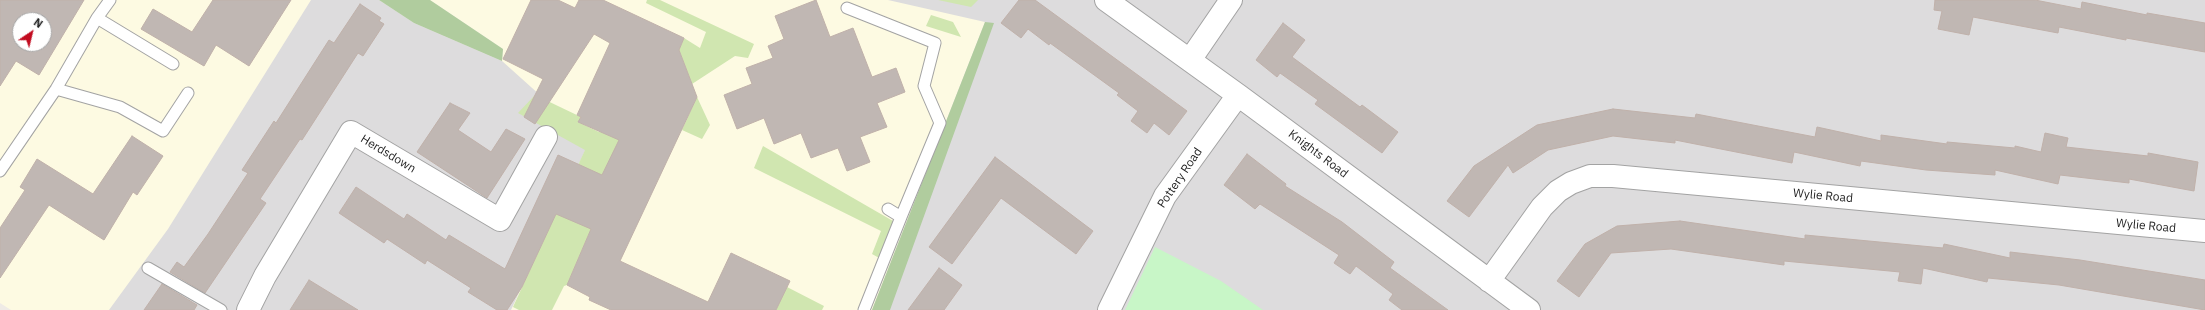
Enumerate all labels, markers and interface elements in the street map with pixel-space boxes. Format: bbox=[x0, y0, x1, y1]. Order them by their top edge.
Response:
north arrow bbox=[12, 12, 52, 52]
text: N bbox=[31, 15, 46, 31]
street label: Knights Road bbox=[1285, 127, 1351, 181]
street label: Herdsdown bbox=[358, 132, 418, 176]
street label: Pottery Road bbox=[1155, 145, 1205, 211]
street label: Wylie Road bbox=[1793, 186, 1853, 206]
street label: Wylie Road bbox=[2116, 216, 2176, 236]

